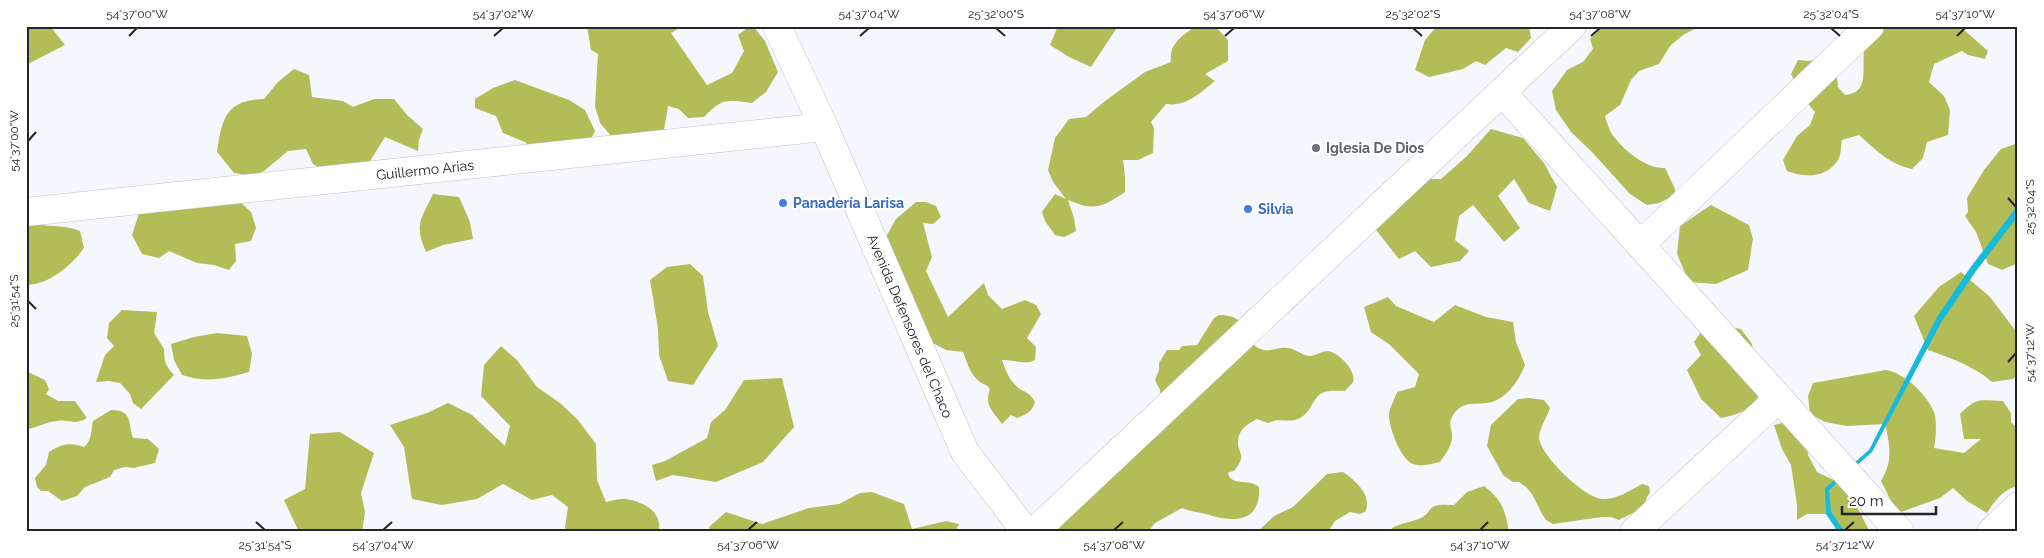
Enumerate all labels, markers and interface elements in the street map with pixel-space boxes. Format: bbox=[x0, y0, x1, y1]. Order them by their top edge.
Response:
text: 54°37'00"W bbox=[106, 7, 168, 21]
text: 54°37'02"W bbox=[473, 7, 534, 21]
text: 54°37'04"W bbox=[839, 7, 900, 21]
text: 25°32'00"S bbox=[968, 7, 1024, 21]
text: 54°37'06"W bbox=[1203, 7, 1265, 21]
text: 25°32'02"S bbox=[1385, 7, 1441, 21]
text: 54°37'08"W bbox=[1569, 7, 1631, 21]
text: 25°32'04"S bbox=[1803, 7, 1859, 21]
text: 54°37'10"W bbox=[1935, 7, 1995, 21]
text: 54°37'00"W bbox=[7, 110, 21, 172]
place label: Iglesia De Dios bbox=[1326, 140, 1424, 156]
marker: Iglesia De Dios bbox=[1310, 142, 1322, 154]
street label: Guillermo Arias bbox=[375, 157, 475, 183]
text: 25°32'04"S bbox=[2023, 179, 2037, 235]
place label: Panadería Larisa bbox=[793, 195, 904, 211]
marker: Panadería Larisa bbox=[777, 197, 789, 209]
place label: Silvia bbox=[1258, 201, 1294, 217]
marker: Silvia bbox=[1242, 203, 1254, 215]
street label: Avenida Defensores del Chaco bbox=[864, 232, 956, 420]
text: 25°31'54"S bbox=[7, 274, 21, 328]
text: 54°37'12"W bbox=[2023, 323, 2037, 382]
scale bar bbox=[1842, 483, 1935, 515]
text: 20 m bbox=[1849, 492, 1884, 510]
text: 25°31'54"S bbox=[238, 538, 292, 552]
text: 54°37'04"W bbox=[353, 538, 414, 552]
text: 54°37'06"W bbox=[717, 538, 779, 552]
text: 54°37'08"W bbox=[1083, 538, 1145, 552]
text: 54°37'10"W bbox=[1450, 538, 1510, 552]
text: 54°37'12"W bbox=[1816, 538, 1875, 552]

